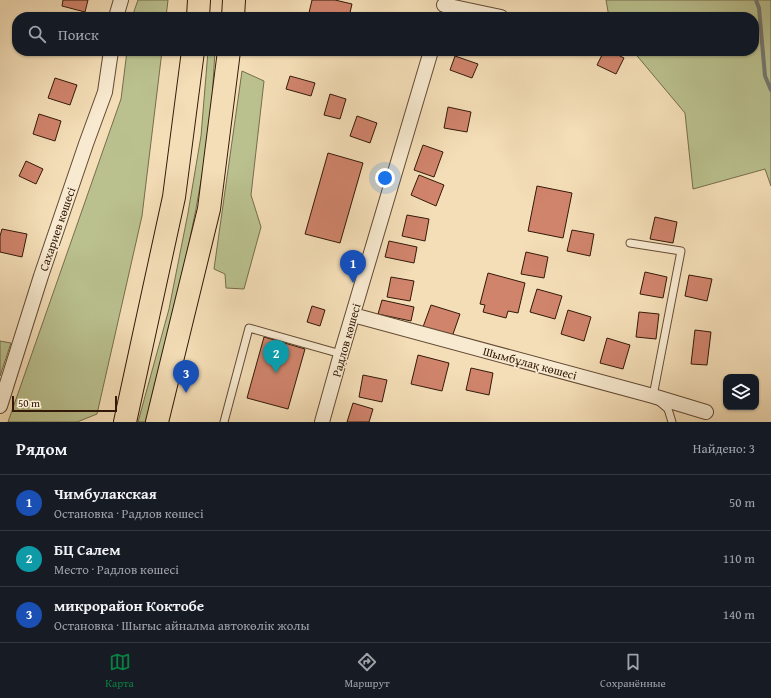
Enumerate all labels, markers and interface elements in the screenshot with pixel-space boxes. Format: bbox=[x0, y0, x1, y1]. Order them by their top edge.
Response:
search box bbox=[12, 12, 759, 56]
icon: search bbox=[26, 23, 48, 45]
text: Поиск bbox=[58, 24, 99, 45]
your location bbox=[375, 168, 395, 188]
street label: Сахариев көшесі bbox=[35, 184, 80, 273]
pin: 1 bbox=[340, 250, 366, 283]
street label: Радлов көшесі bbox=[327, 301, 365, 379]
pin: 2 bbox=[263, 340, 289, 373]
street label: Шымбұлақ көшесі bbox=[481, 342, 579, 384]
pin: 3 bbox=[173, 360, 199, 393]
map controls bbox=[723, 374, 759, 410]
button: layers bbox=[723, 374, 759, 410]
scale bar bbox=[12, 394, 117, 413]
text: 50 m bbox=[18, 395, 40, 411]
text: Рядом bbox=[16, 436, 67, 461]
text: Найдено: 3 bbox=[693, 439, 755, 458]
text: Чимбулакская bbox=[54, 483, 157, 504]
text: 1 bbox=[26, 493, 32, 512]
text: 50 m bbox=[729, 493, 755, 512]
text: Остановка · Радлов көшесі bbox=[54, 504, 204, 523]
text: БЦ Салем bbox=[54, 539, 121, 560]
text: 2 bbox=[26, 549, 32, 568]
text: 110 m bbox=[723, 549, 755, 568]
text: Место · Радлов көшесі bbox=[54, 560, 179, 579]
text: микрорайон Коктобе bbox=[54, 595, 204, 616]
text: 3 bbox=[26, 605, 32, 624]
text: 140 m bbox=[723, 605, 755, 624]
text: Остановка · Шығыс айналма автокөлік жолы bbox=[54, 616, 310, 635]
tab: Карта bbox=[105, 651, 134, 691]
tab: Маршрут bbox=[344, 651, 389, 691]
tab: Сохранённые bbox=[600, 651, 666, 691]

